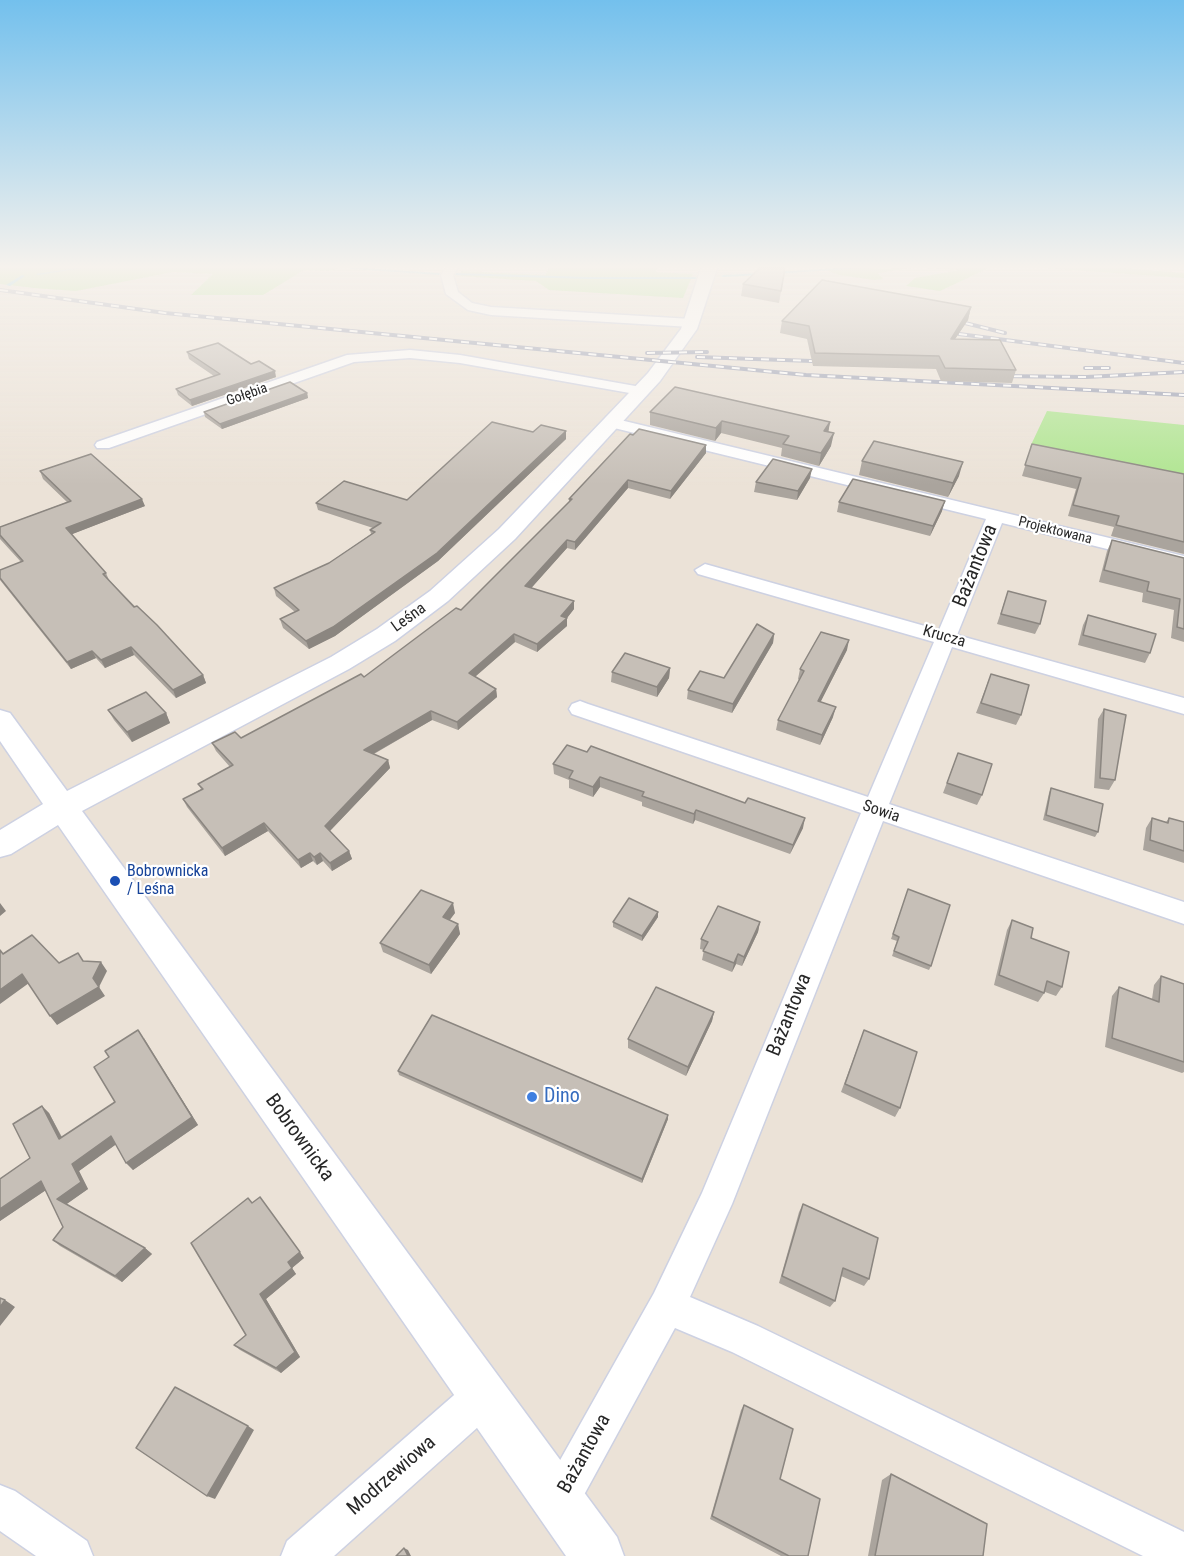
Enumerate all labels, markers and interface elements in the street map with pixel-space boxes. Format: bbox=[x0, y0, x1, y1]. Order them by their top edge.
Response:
street label: Gołębia bbox=[224, 380, 270, 410]
street label: Projektowana bbox=[1016, 514, 1094, 548]
street label: Bażantowa bbox=[949, 521, 1003, 611]
street label: Leśna bbox=[388, 599, 430, 637]
street label: Krucza bbox=[920, 622, 968, 652]
street label: Sowia bbox=[860, 797, 902, 827]
place label: Bobrownicka / Leśna bbox=[127, 862, 208, 900]
marker: Bobrownicka / Leśna bbox=[108, 874, 122, 888]
street label: Bażantowa bbox=[763, 970, 817, 1060]
place label: Dino bbox=[544, 1085, 580, 1109]
street label: Bobrownicka bbox=[259, 1090, 339, 1186]
marker: Dino bbox=[525, 1090, 539, 1104]
street label: Bażantowa bbox=[553, 1410, 617, 1498]
street label: Modrzewiowa bbox=[343, 1431, 441, 1521]

